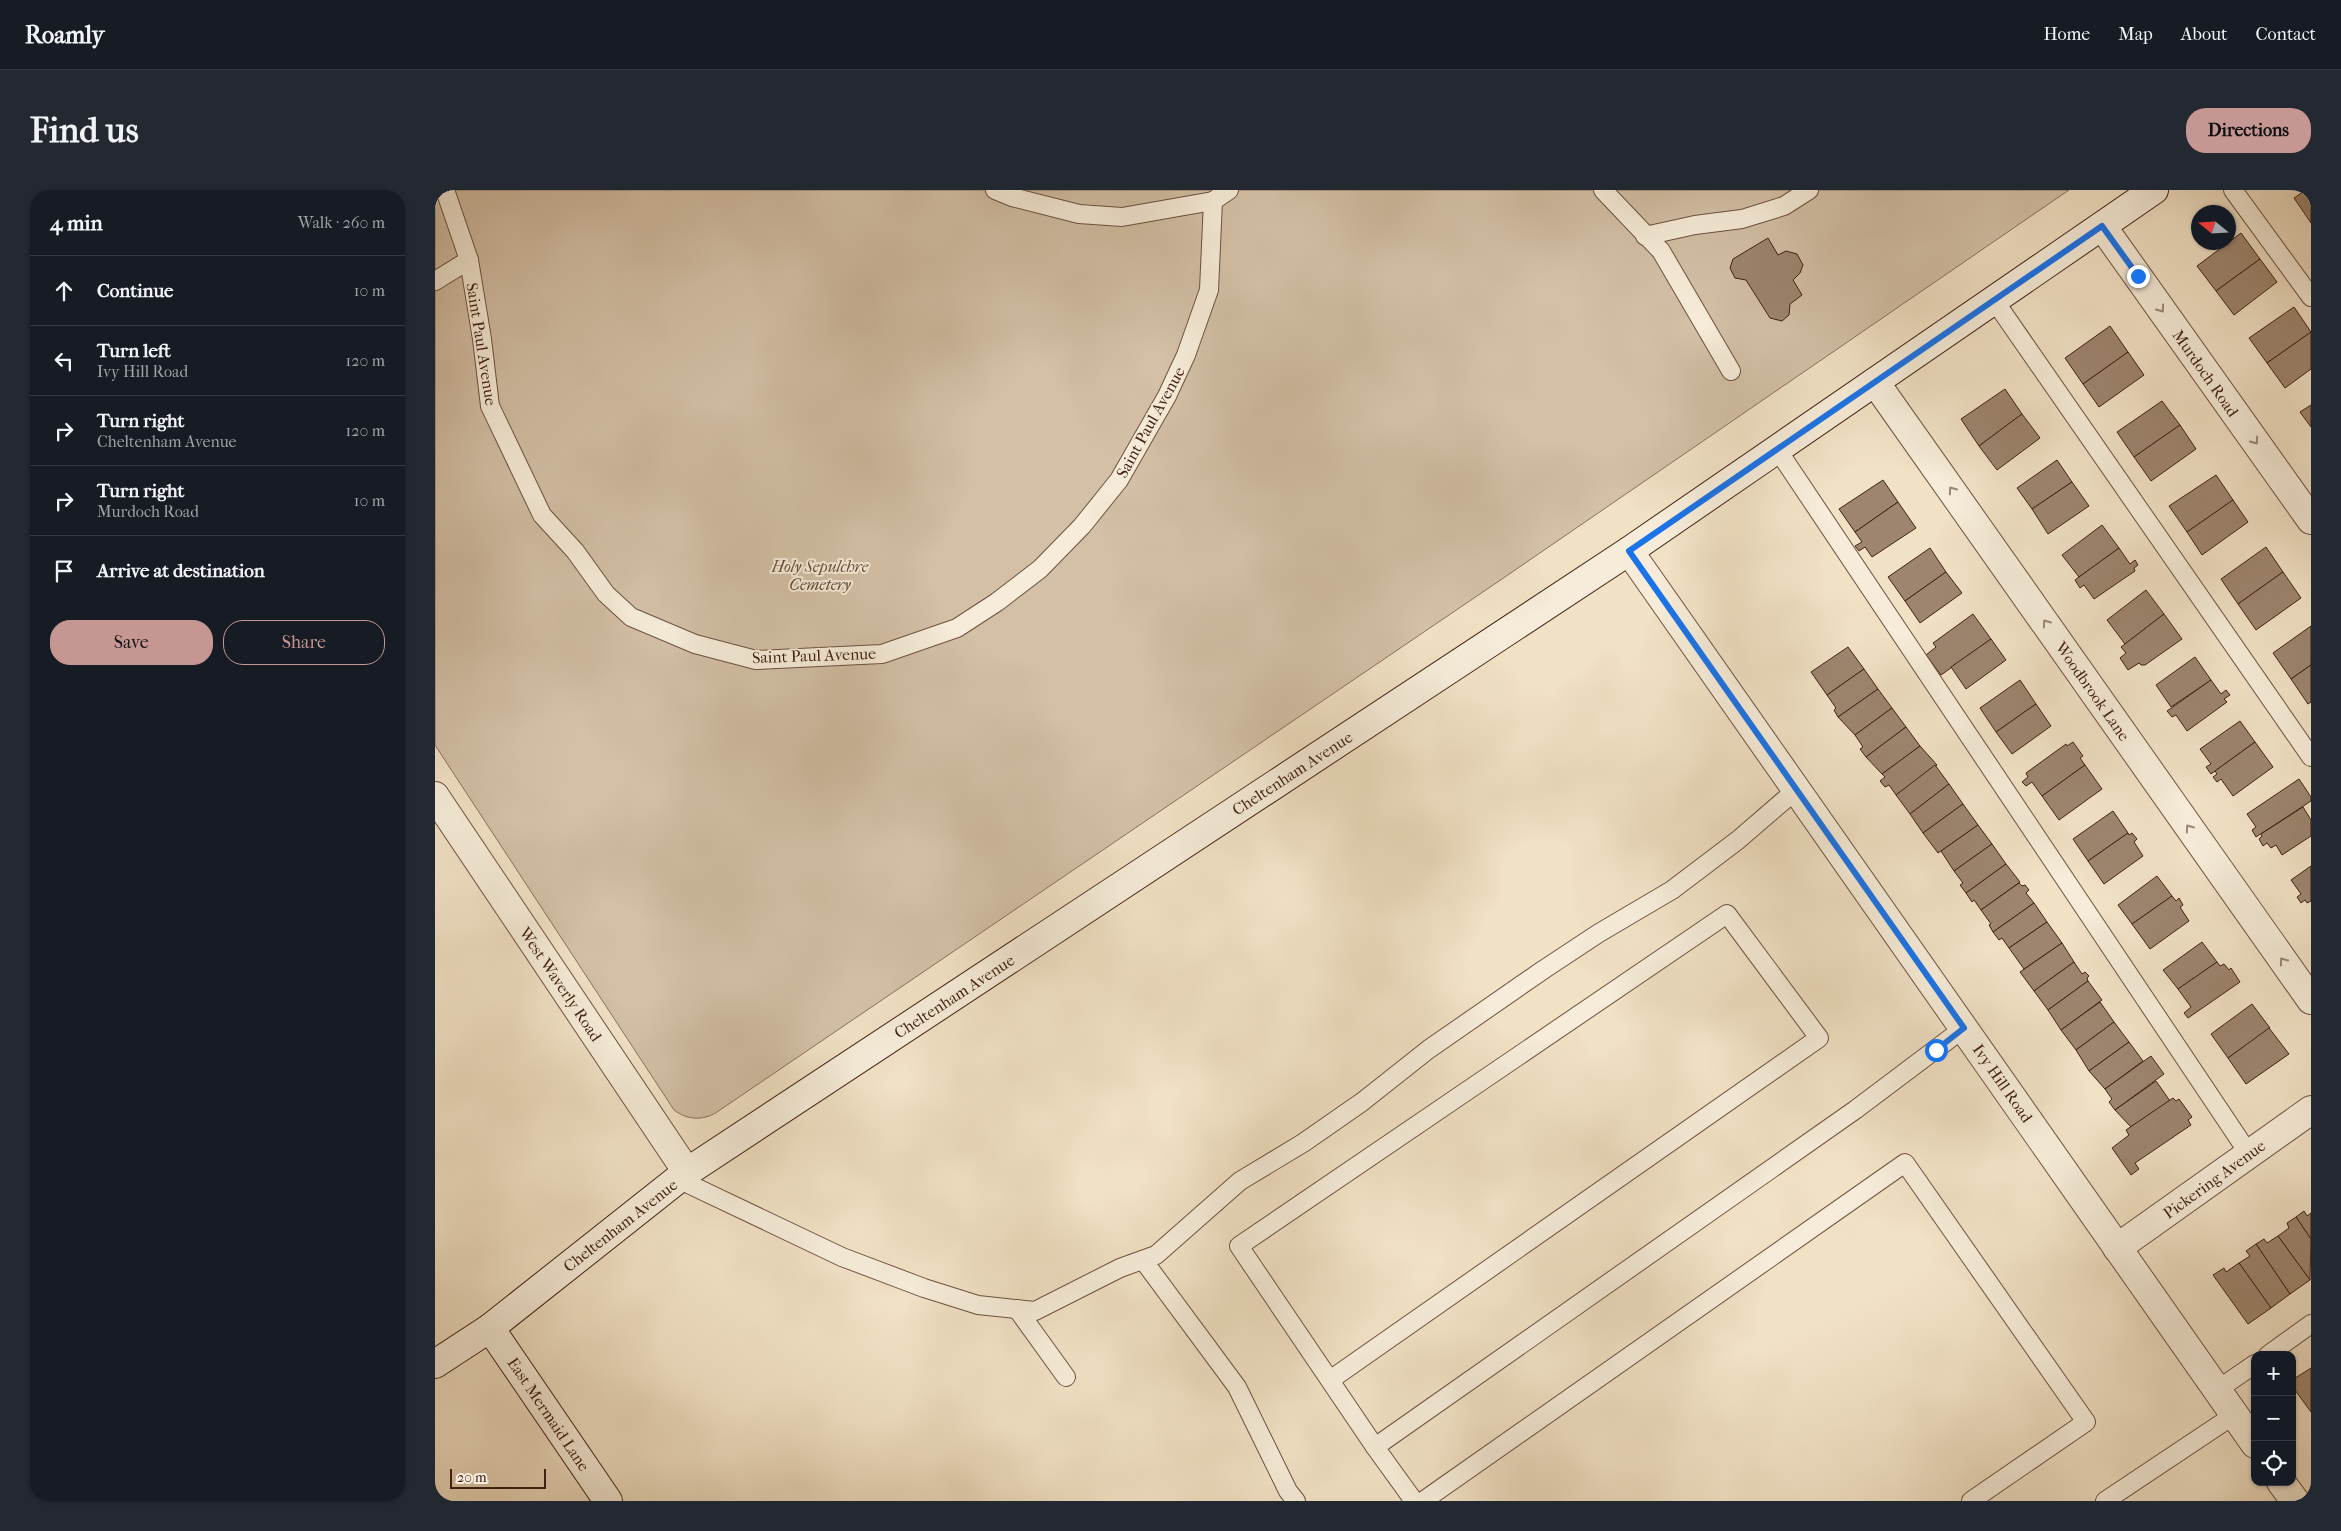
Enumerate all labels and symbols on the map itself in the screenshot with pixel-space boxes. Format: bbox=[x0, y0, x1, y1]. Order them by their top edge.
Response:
north arrow bbox=[2191, 205, 2236, 250]
route end bbox=[2127, 265, 2150, 288]
street label: Saint Paul Avenue bbox=[462, 281, 501, 407]
one-way arrow bbox=[2155, 303, 2164, 313]
street label: Murdoch Road bbox=[2169, 326, 2243, 421]
street label: Saint Paul Avenue bbox=[1112, 363, 1189, 481]
one-way arrow bbox=[2249, 435, 2258, 445]
one-way arrow bbox=[1949, 487, 1958, 496]
park label: Holy Sepulchre Cemetery bbox=[771, 557, 869, 594]
one-way arrow bbox=[2043, 619, 2052, 629]
street label: Woodbrook Lane bbox=[2051, 637, 2134, 745]
street label: Saint Paul Avenue bbox=[752, 644, 876, 667]
street label: Cheltenham Avenue bbox=[1229, 727, 1356, 819]
one-way arrow bbox=[2186, 824, 2195, 834]
street label: West Waverly Road bbox=[515, 923, 606, 1045]
street label: Cheltenham Avenue bbox=[891, 950, 1018, 1042]
one-way arrow bbox=[2280, 957, 2289, 966]
route start bbox=[1925, 1039, 1948, 1062]
street label: Ivy Hill Road bbox=[1969, 1040, 2037, 1126]
street label: Pickering Avenue bbox=[2160, 1136, 2269, 1223]
street label: Cheltenham Avenue bbox=[559, 1175, 681, 1276]
street label: East Mermaid Lane bbox=[504, 1354, 594, 1475]
scale bar bbox=[450, 1466, 546, 1489]

